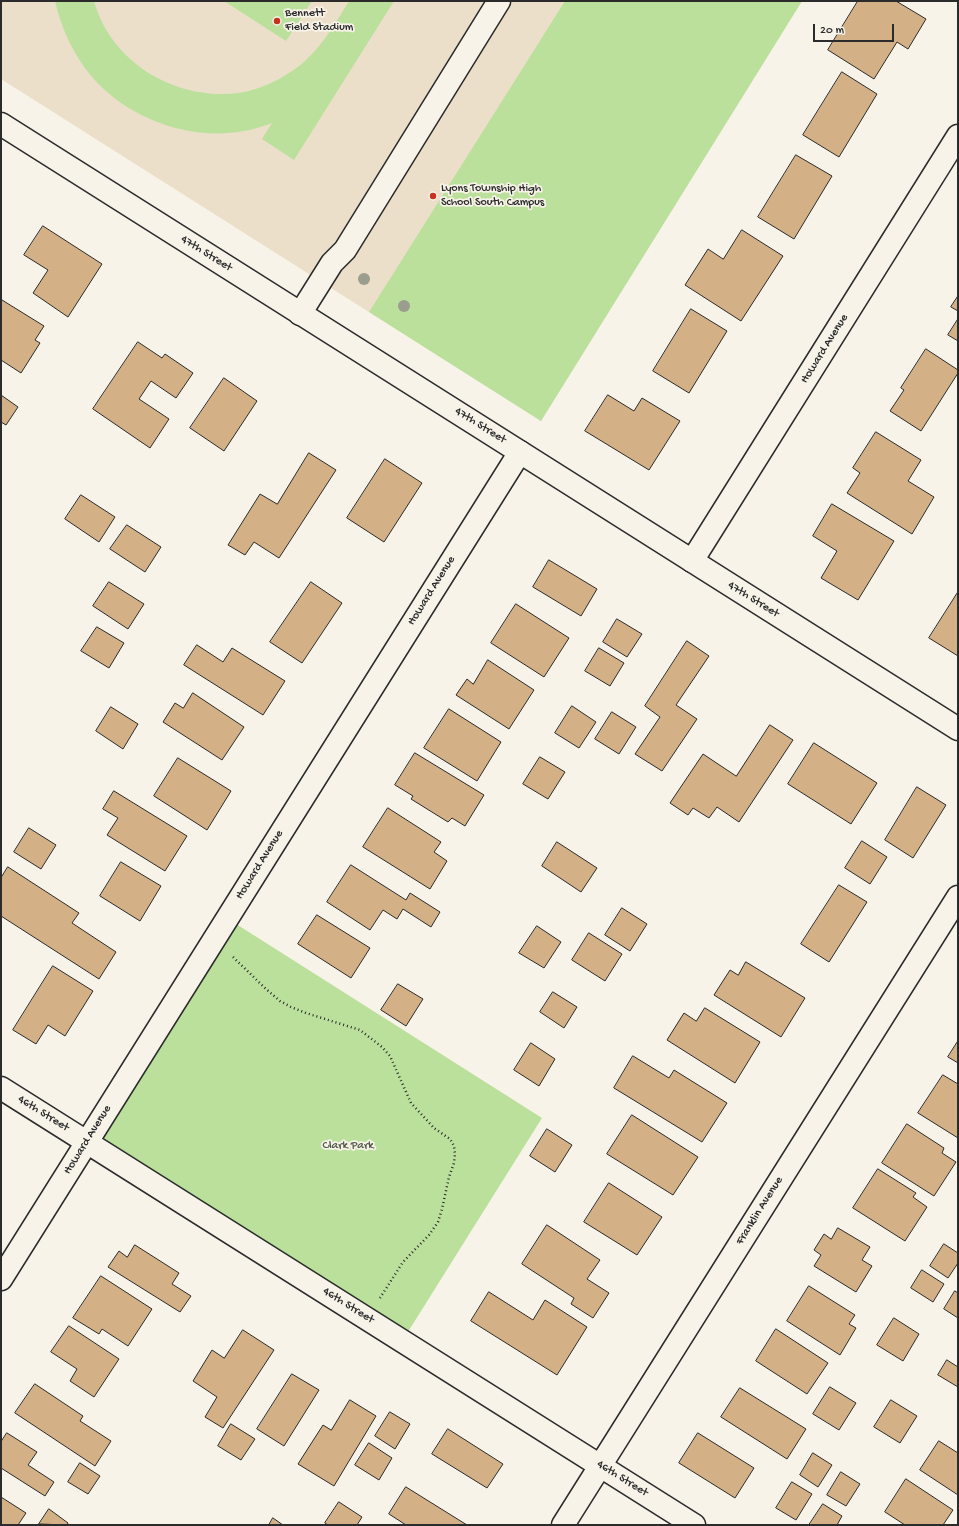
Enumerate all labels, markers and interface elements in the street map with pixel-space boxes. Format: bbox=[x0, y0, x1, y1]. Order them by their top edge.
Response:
place label: Bennett Field Stadium bbox=[285, 7, 353, 35]
marker: Bennett Field Stadium bbox=[272, 16, 282, 26]
scale bar bbox=[815, 16, 896, 42]
text: 20 m bbox=[820, 24, 844, 38]
place label: Lyons Township High School South Campus bbox=[441, 182, 544, 210]
marker: Lyons Township High School South Campus bbox=[428, 191, 438, 201]
street label: 47th Street bbox=[178, 232, 234, 276]
street label: Howard Avenue bbox=[798, 312, 852, 386]
street label: 47th Street bbox=[452, 404, 508, 448]
street label: Howard Avenue bbox=[405, 554, 459, 628]
street label: 47th Street bbox=[725, 578, 781, 622]
street label: Howard Avenue bbox=[233, 828, 287, 902]
street label: 46th Street bbox=[15, 1093, 71, 1135]
street label: Howard Avenue bbox=[61, 1103, 115, 1177]
park label: Clark Park bbox=[322, 1139, 374, 1153]
street label: Franklin Avenue bbox=[733, 1174, 787, 1248]
street label: 46th Street bbox=[320, 1285, 376, 1327]
street label: 46th Street bbox=[594, 1458, 650, 1500]

